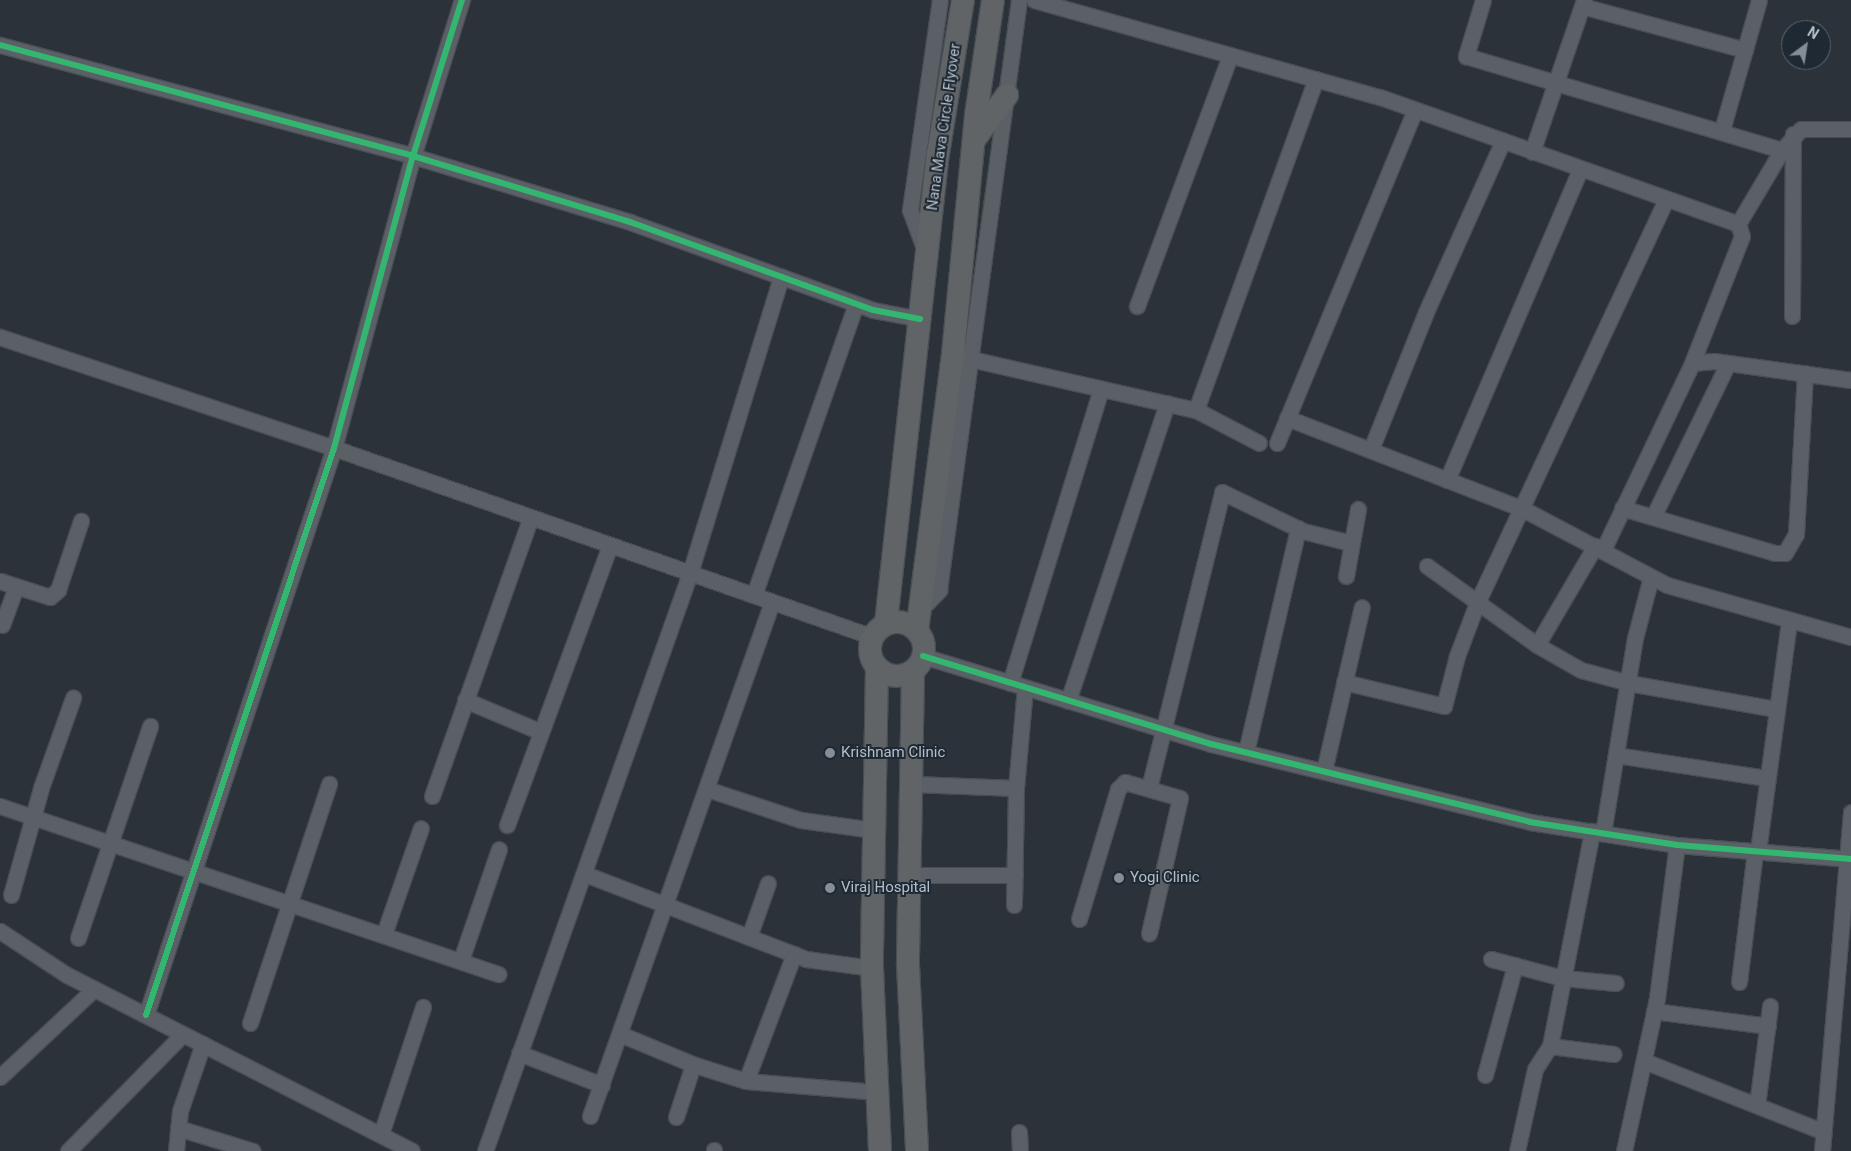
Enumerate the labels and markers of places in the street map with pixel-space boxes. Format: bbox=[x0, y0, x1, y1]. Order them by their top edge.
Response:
place label: Krishnam Clinic bbox=[841, 744, 945, 762]
marker: Krishnam Clinic bbox=[823, 746, 837, 760]
place label: Yogi Clinic bbox=[1130, 869, 1200, 887]
marker: Yogi Clinic bbox=[1112, 871, 1126, 885]
place label: Viraj Hospital bbox=[841, 879, 930, 897]
marker: Viraj Hospital bbox=[823, 881, 837, 895]

